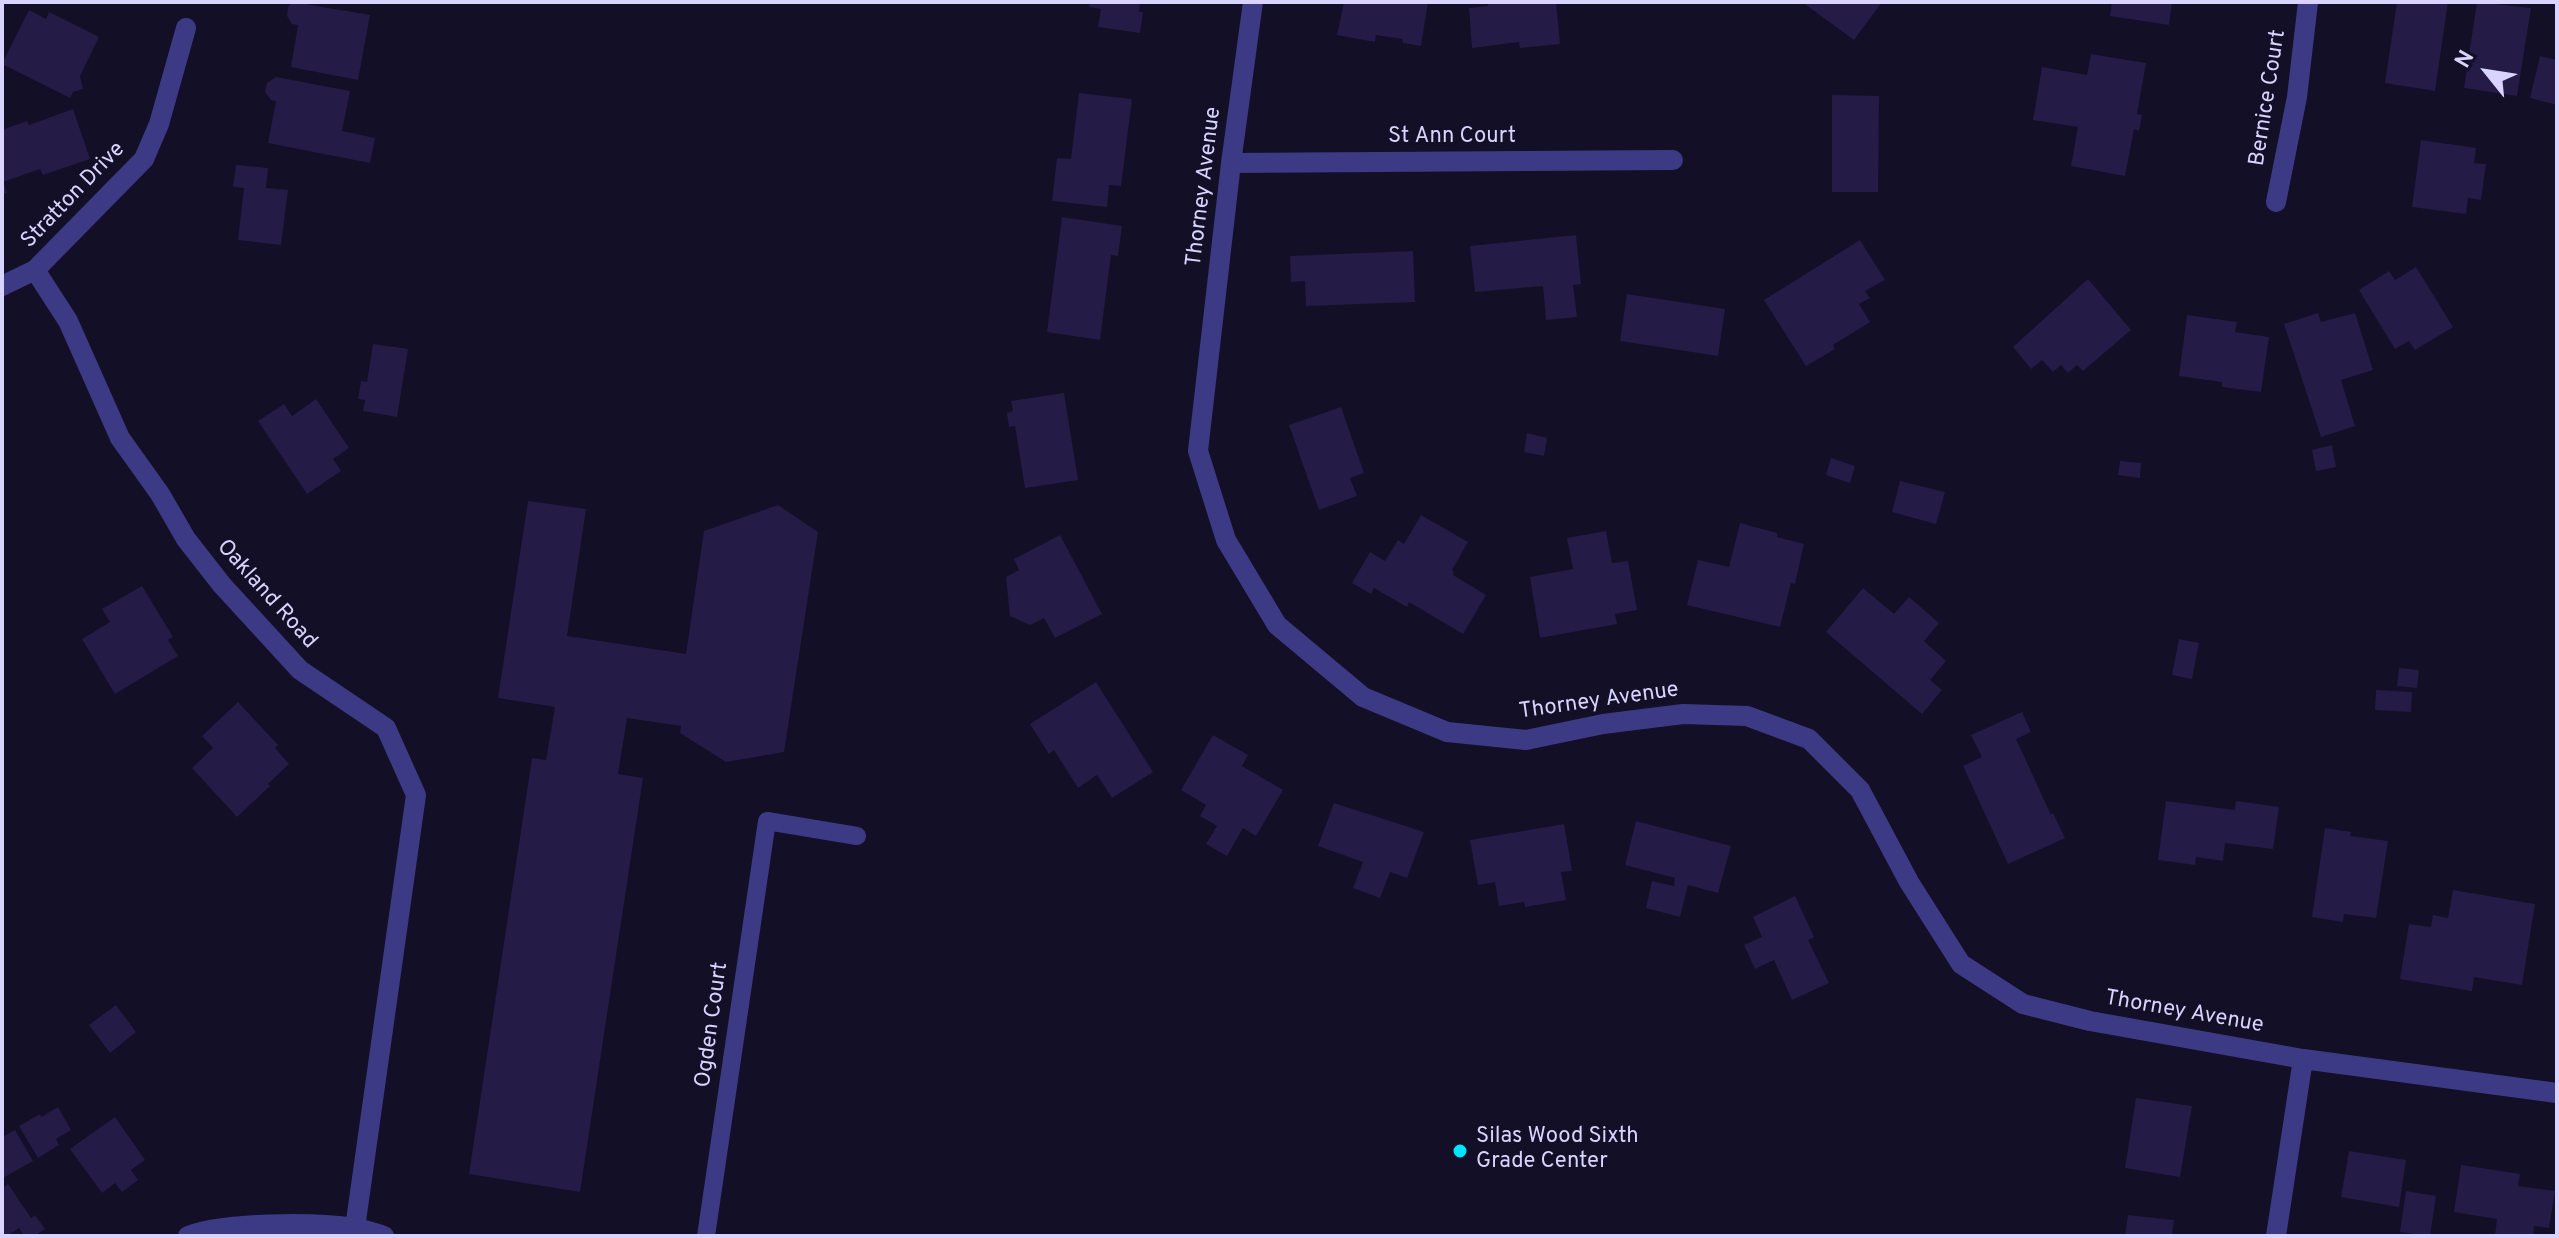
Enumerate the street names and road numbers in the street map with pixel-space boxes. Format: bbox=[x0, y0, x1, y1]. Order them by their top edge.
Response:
street label: Bernice Court bbox=[2245, 28, 2293, 168]
street label: Thorney Avenue bbox=[1182, 106, 1228, 268]
street label: St Ann Court bbox=[1388, 125, 1516, 151]
street label: Stratton Drive bbox=[17, 137, 131, 255]
street label: Oakland Road bbox=[210, 535, 322, 655]
street label: Thorney Avenue bbox=[1518, 678, 1680, 726]
street label: Ogden Court bbox=[691, 961, 735, 1089]
street label: Thorney Avenue bbox=[2103, 986, 2265, 1040]

